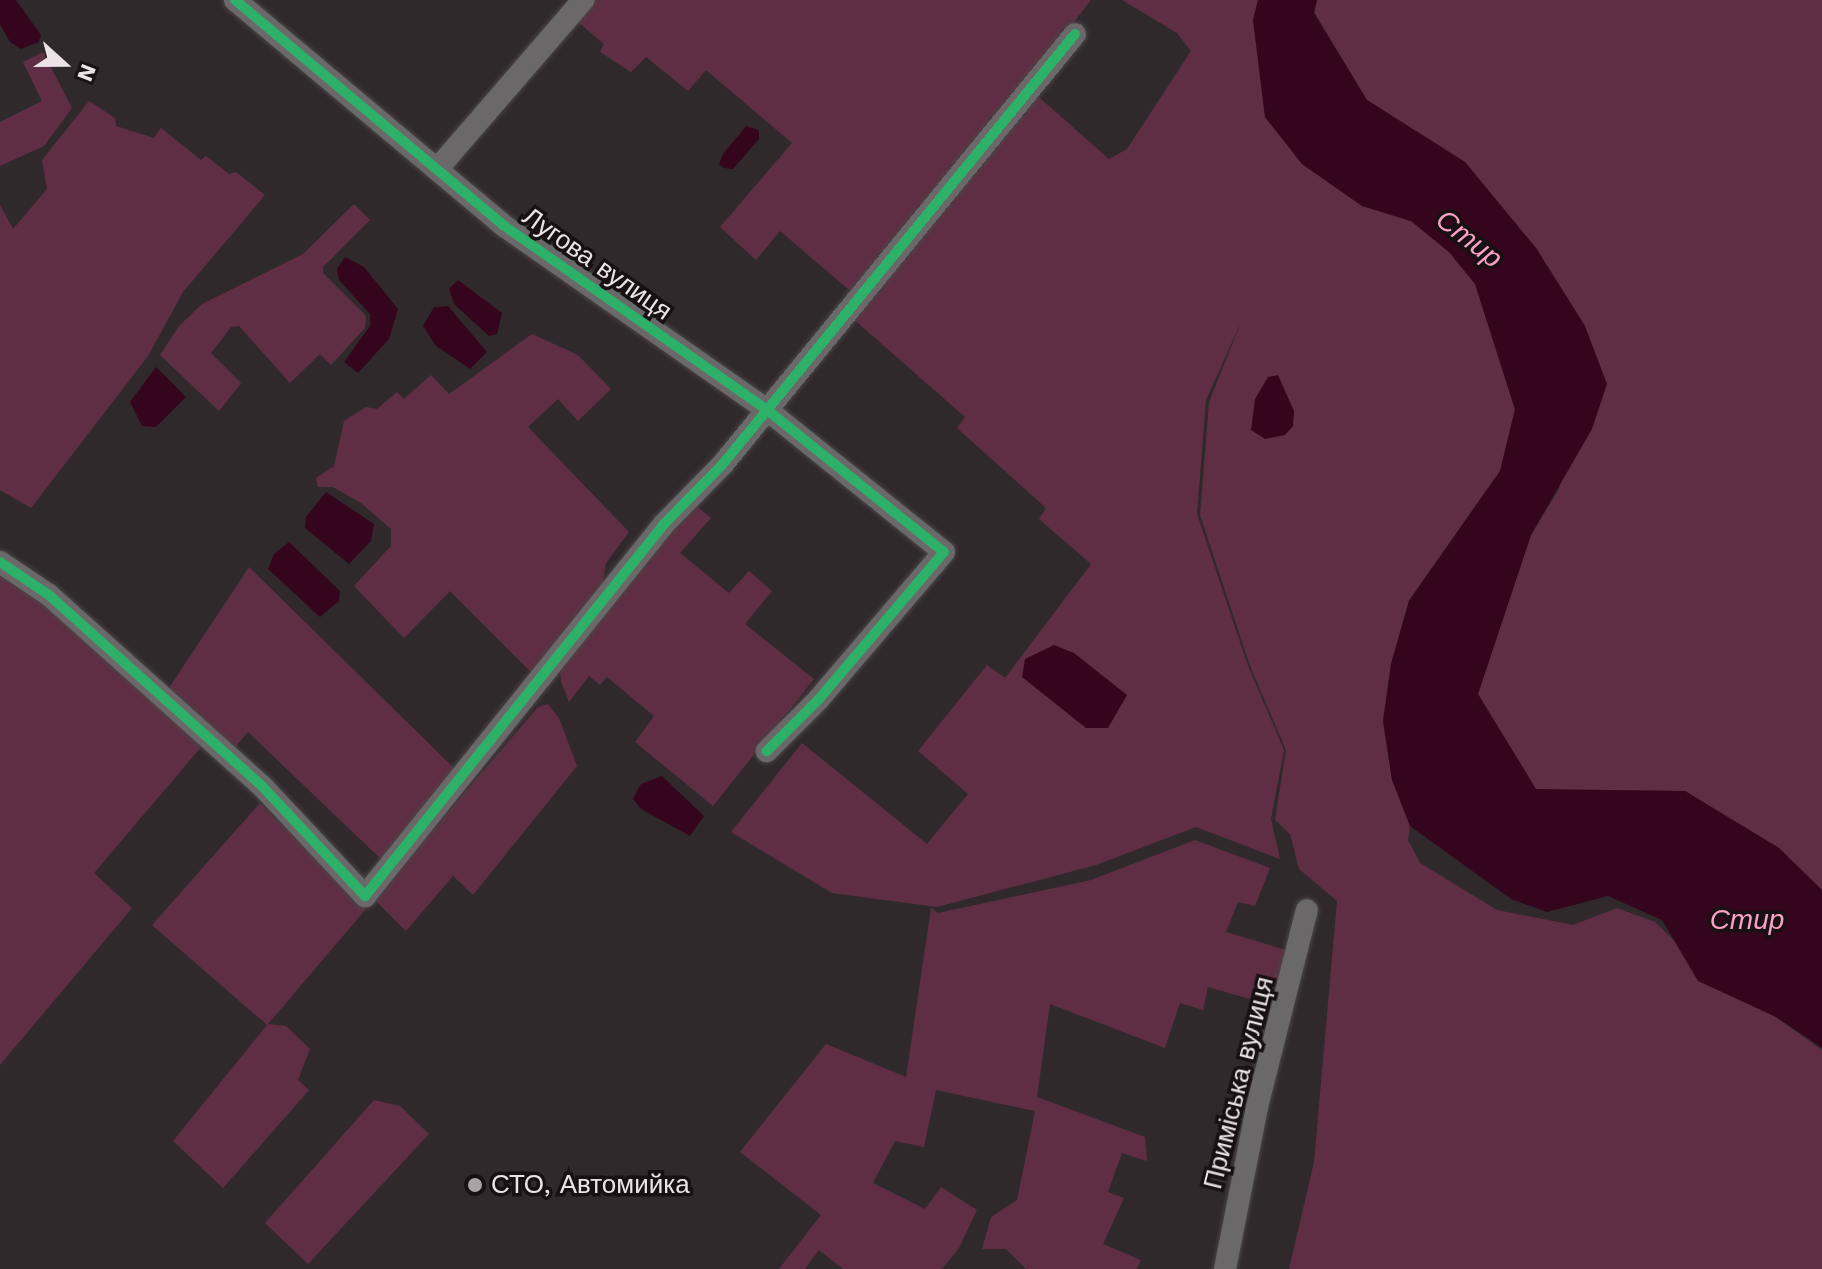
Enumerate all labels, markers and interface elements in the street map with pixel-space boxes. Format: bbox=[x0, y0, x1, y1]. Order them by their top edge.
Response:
north arrow bbox=[24, 24, 104, 104]
text: N bbox=[72, 61, 101, 85]
street label: Лугова вулиця bbox=[516, 201, 678, 327]
water label: Стир bbox=[1429, 203, 1509, 275]
water label: Стир bbox=[1710, 903, 1784, 937]
street label: Приміська вулиця bbox=[1198, 974, 1280, 1192]
place label: СТО, Автомийка bbox=[491, 1169, 690, 1201]
marker: СТО, Автомийка bbox=[466, 1176, 484, 1194]

